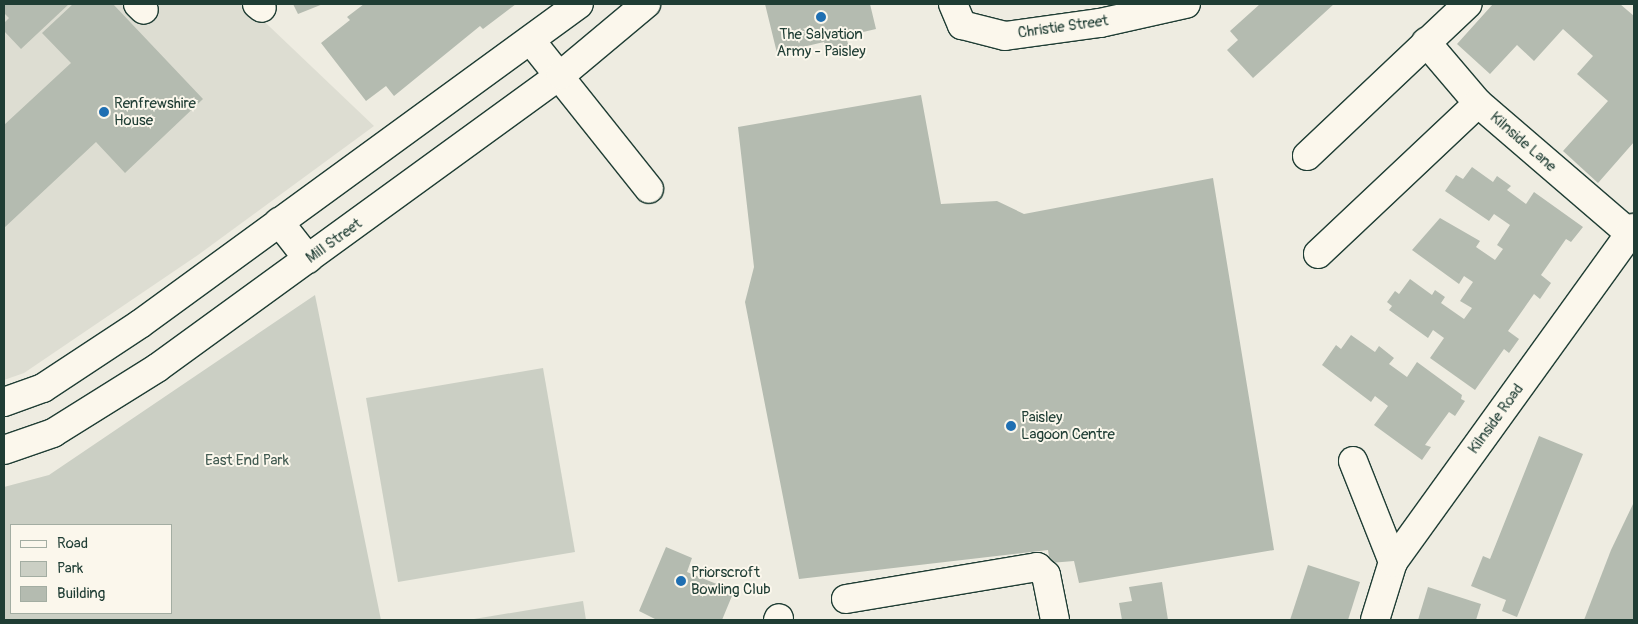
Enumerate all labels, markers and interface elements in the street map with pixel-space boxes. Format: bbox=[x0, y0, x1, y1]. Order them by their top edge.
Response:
marker: The Salvation Army - Paisley bbox=[815, 11, 827, 23]
street label: Christie Street bbox=[1017, 12, 1109, 42]
place label: The Salvation Army - Paisley bbox=[776, 25, 866, 60]
place label: Renfrewshire House bbox=[114, 94, 196, 129]
marker: Renfrewshire House bbox=[98, 106, 110, 118]
street label: Kilnside Lane bbox=[1486, 108, 1560, 176]
street label: Mill Street bbox=[303, 215, 365, 267]
street label: Kilnside Road bbox=[1465, 381, 1527, 457]
place label: Paisley Lagoon Centre bbox=[1021, 408, 1115, 443]
marker: Paisley Lagoon Centre bbox=[1005, 420, 1017, 432]
park label: East End Park bbox=[205, 452, 289, 470]
legend bbox=[10, 524, 172, 614]
text: Road bbox=[57, 534, 88, 553]
text: Park bbox=[57, 559, 83, 578]
place label: Priorscroft Bowling Club bbox=[691, 563, 771, 598]
marker: Priorscroft Bowling Club bbox=[675, 575, 687, 587]
text: Building bbox=[57, 584, 105, 603]

